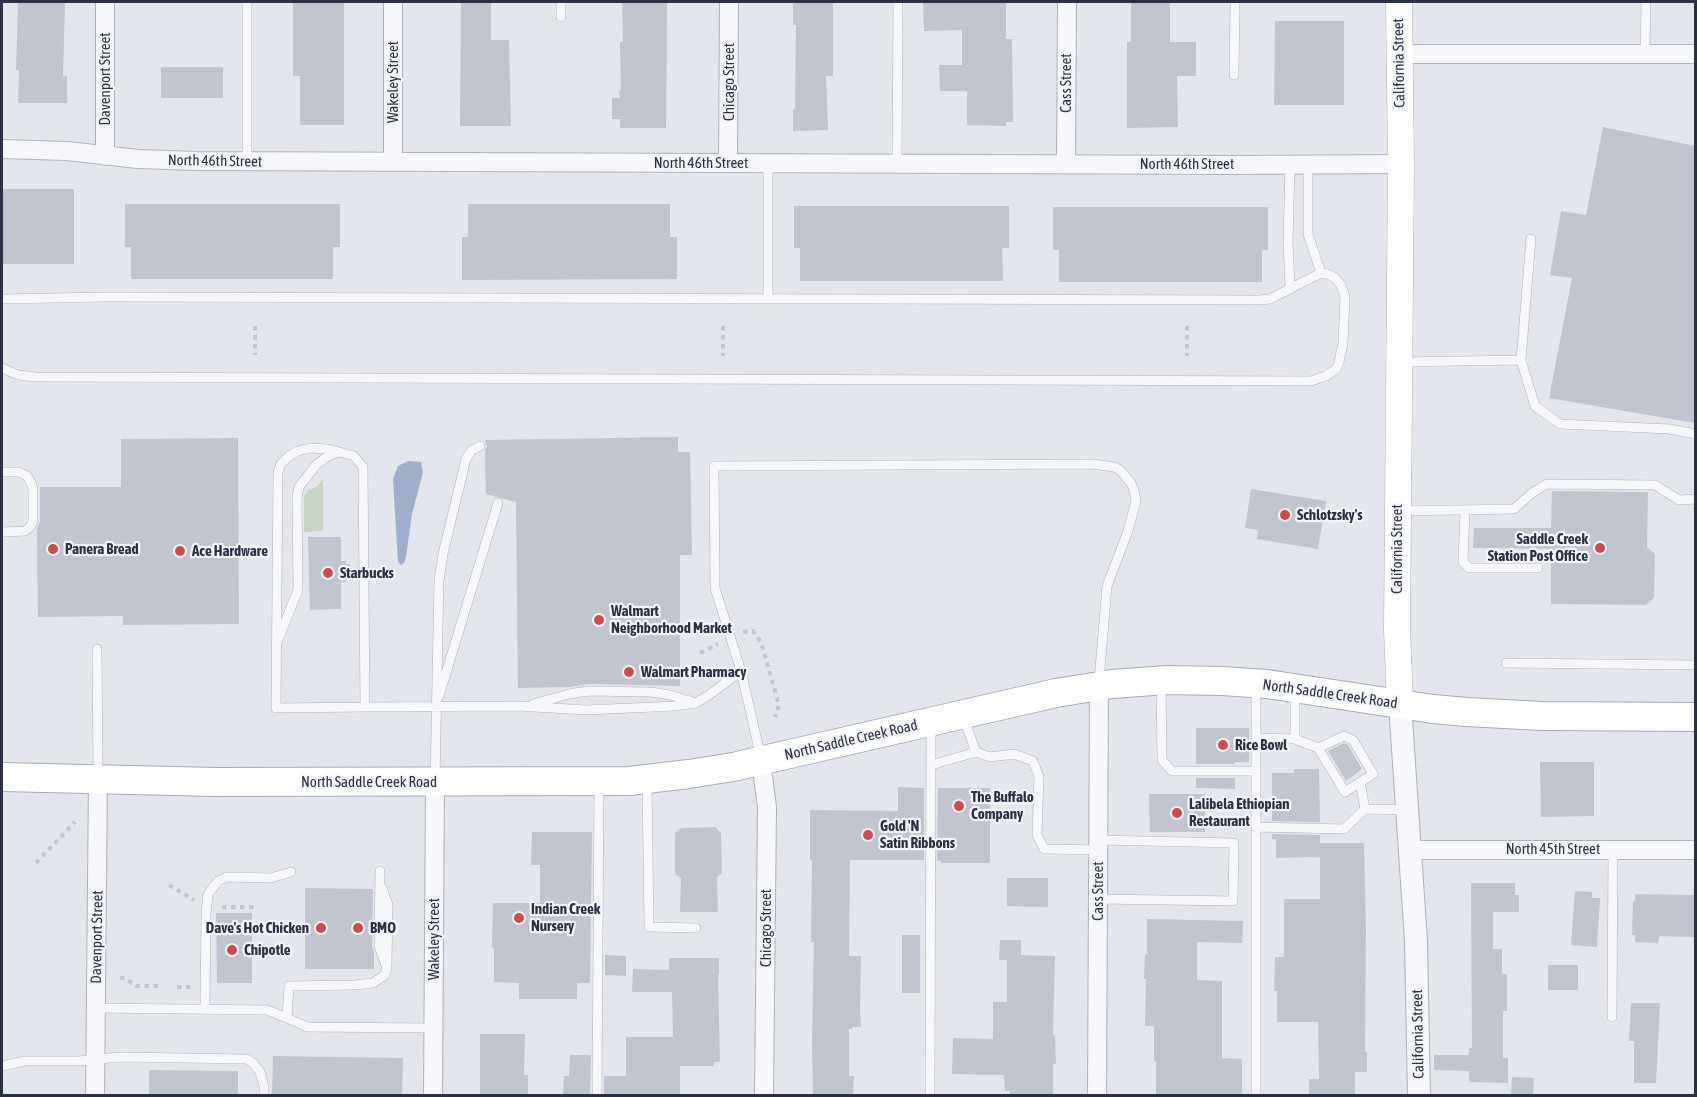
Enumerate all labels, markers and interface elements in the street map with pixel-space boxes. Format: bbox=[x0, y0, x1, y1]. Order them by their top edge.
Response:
street label: California Street bbox=[1389, 18, 1409, 108]
street label: Davenport Street bbox=[96, 32, 114, 126]
street label: Wakeley Street bbox=[384, 41, 402, 123]
street label: Chicago Street bbox=[720, 43, 738, 121]
street label: Cass Street bbox=[1057, 53, 1075, 113]
street label: North 46th Street bbox=[168, 151, 262, 171]
street label: North 46th Street bbox=[654, 154, 748, 172]
street label: North 46th Street bbox=[1140, 155, 1234, 173]
street label: California Street bbox=[1388, 504, 1406, 594]
place label: Schlotzsky's bbox=[1297, 506, 1363, 524]
marker: Schlotzsky's bbox=[1278, 508, 1292, 522]
place label: Saddle Creek Station Post Office bbox=[1488, 530, 1588, 565]
place label: Panera Bread bbox=[65, 540, 139, 558]
marker: Saddle Creek Station Post Office bbox=[1593, 541, 1607, 555]
marker: Panera Bread bbox=[46, 542, 60, 556]
place label: Ace Hardware bbox=[192, 542, 268, 560]
marker: Ace Hardware bbox=[173, 544, 187, 558]
place label: Starbucks bbox=[340, 564, 394, 582]
marker: Starbucks bbox=[321, 566, 335, 580]
place label: Walmart Neighborhood Market bbox=[611, 602, 732, 637]
marker: Walmart Neighborhood Market bbox=[592, 613, 606, 627]
place label: Walmart Pharmacy bbox=[641, 663, 746, 681]
marker: Walmart Pharmacy bbox=[622, 665, 636, 679]
street label: North Saddle Creek Road bbox=[1261, 676, 1399, 712]
street label: North Saddle Creek Road bbox=[783, 716, 919, 764]
place label: Rice Bowl bbox=[1235, 736, 1287, 754]
marker: Rice Bowl bbox=[1216, 738, 1230, 752]
street label: North Saddle Creek Road bbox=[301, 773, 437, 791]
place label: The Buffalo Company bbox=[971, 788, 1034, 823]
place label: Lalibela Ethiopian Restaurant bbox=[1189, 795, 1289, 830]
marker: The Buffalo Company bbox=[952, 799, 966, 813]
marker: Lalibela Ethiopian Restaurant bbox=[1170, 806, 1184, 820]
place label: Gold 'N Satin Ribbons bbox=[880, 817, 955, 852]
marker: Gold 'N Satin Ribbons bbox=[861, 828, 875, 842]
street label: North 45th Street bbox=[1506, 840, 1600, 858]
street label: Cass Street bbox=[1089, 861, 1107, 921]
street label: Chicago Street bbox=[757, 889, 775, 967]
street label: Davenport Street bbox=[87, 890, 107, 984]
street label: Wakeley Street bbox=[425, 898, 443, 980]
place label: Indian Creek Nursery bbox=[531, 900, 600, 935]
marker: Indian Creek Nursery bbox=[512, 911, 526, 925]
place label: Dave's Hot Chicken bbox=[206, 919, 309, 937]
place label: BMO bbox=[370, 919, 396, 937]
marker: Dave's Hot Chicken bbox=[314, 921, 328, 935]
marker: BMO bbox=[351, 921, 365, 935]
place label: Chipotle bbox=[244, 941, 291, 959]
marker: Chipotle bbox=[225, 943, 239, 957]
street label: California Street bbox=[1408, 989, 1428, 1079]

